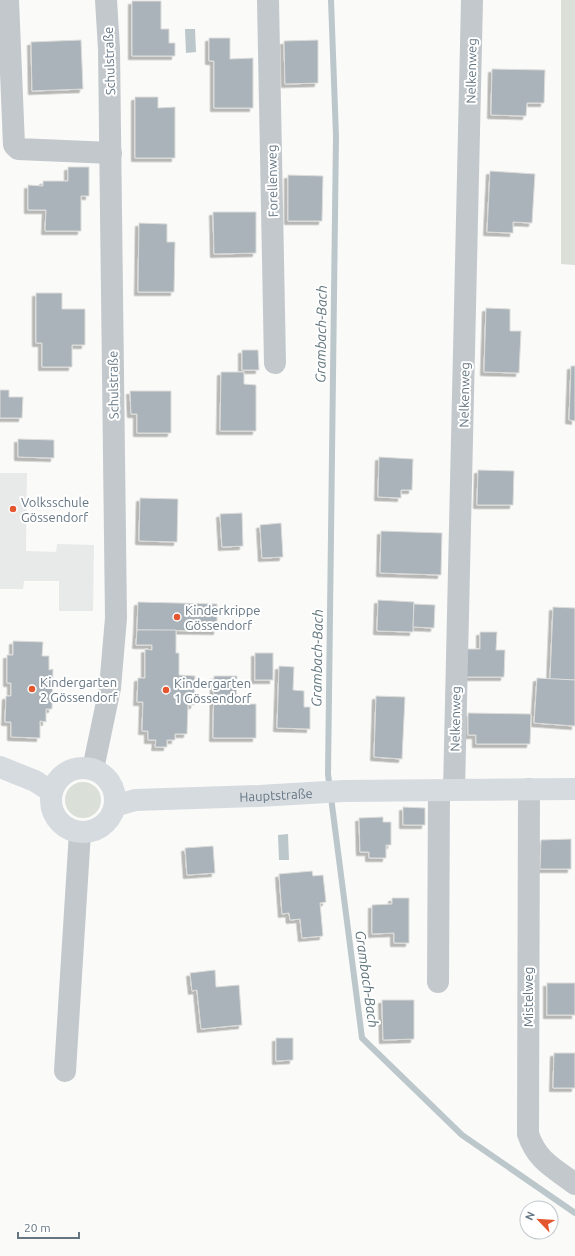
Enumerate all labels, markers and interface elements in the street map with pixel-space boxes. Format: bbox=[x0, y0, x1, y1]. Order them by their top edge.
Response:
street label: Schulstraße bbox=[101, 27, 117, 95]
street label: Nelkenweg bbox=[463, 38, 479, 104]
street label: Forellenweg bbox=[264, 145, 280, 217]
water label: Grambach-Bach bbox=[312, 285, 330, 383]
street label: Schulstraße bbox=[105, 351, 121, 419]
street label: Nelkenweg bbox=[456, 362, 472, 428]
place label: Volksschule Gössendorf bbox=[21, 495, 89, 524]
marker: Volksschule Gössendorf bbox=[8, 504, 18, 514]
place label: Kinderkrippe Gössendorf bbox=[185, 603, 261, 632]
water label: Grambach-Bach bbox=[308, 609, 326, 707]
marker: Kinderkrippe Gössendorf bbox=[172, 612, 182, 622]
place label: Kindergarten 2 Gössendorf bbox=[40, 675, 118, 704]
place label: Kindergarten 1 Gössendorf bbox=[174, 676, 252, 705]
marker: Kindergarten 2 Gössendorf bbox=[27, 684, 37, 694]
marker: Kindergarten 1 Gössendorf bbox=[161, 685, 171, 695]
street label: Nelkenweg bbox=[447, 686, 463, 752]
street label: Hauptstraße bbox=[239, 786, 313, 804]
water label: Grambach-Bach bbox=[352, 929, 382, 1029]
street label: Mistelweg bbox=[521, 967, 535, 1027]
north arrow bbox=[519, 1200, 559, 1240]
text: N bbox=[523, 1210, 537, 1222]
scale bar bbox=[18, 1214, 79, 1240]
text: 20 m bbox=[24, 1221, 51, 1234]

